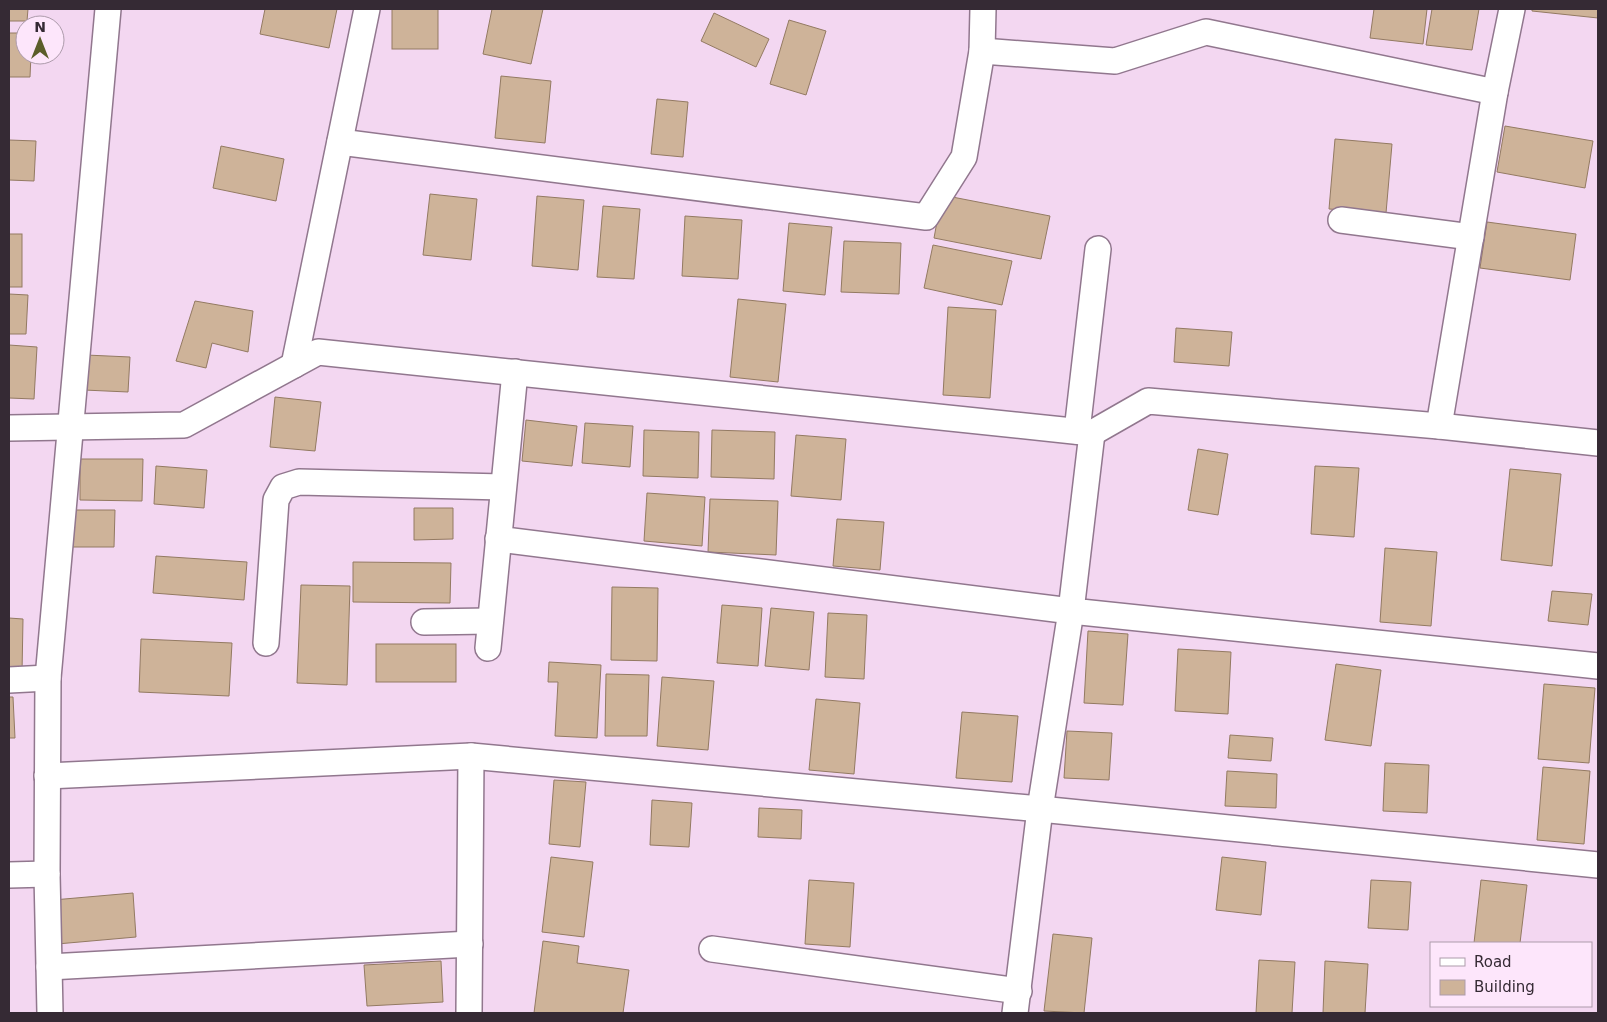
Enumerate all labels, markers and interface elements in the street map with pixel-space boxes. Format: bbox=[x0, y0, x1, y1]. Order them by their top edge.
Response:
north arrow bbox=[15, 15, 65, 65]
text: N bbox=[34, 19, 46, 35]
legend bbox=[1430, 942, 1592, 1007]
text: Road bbox=[1474, 953, 1512, 971]
text: Building bbox=[1474, 978, 1535, 996]

